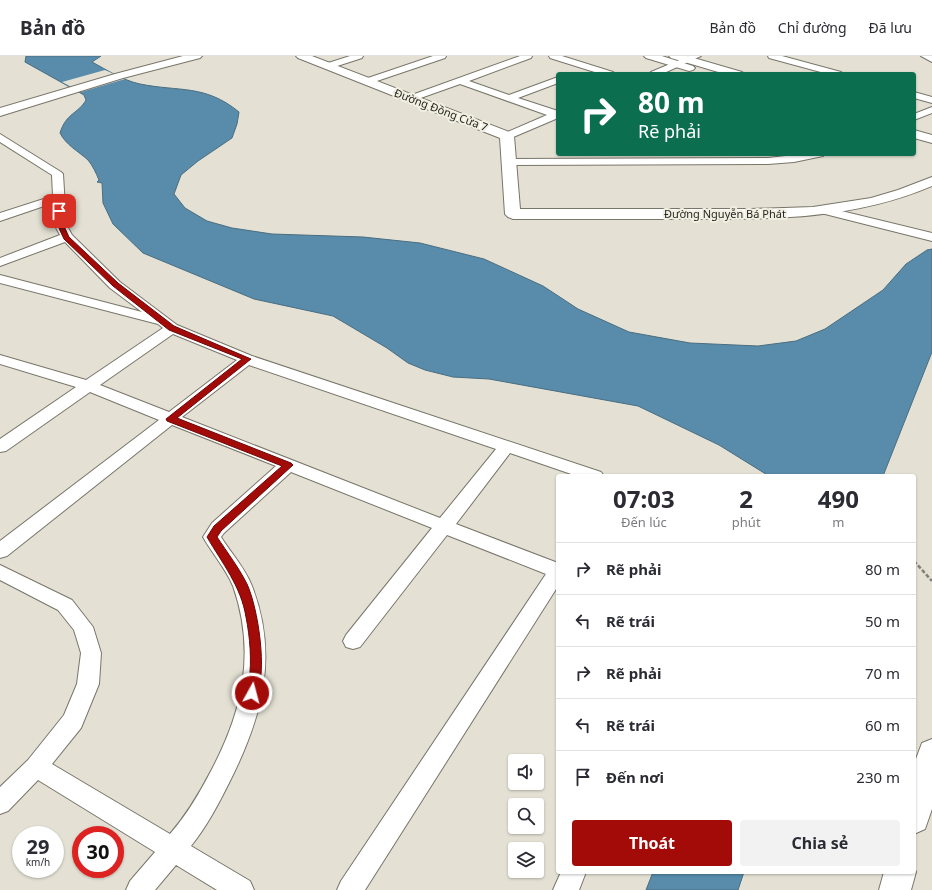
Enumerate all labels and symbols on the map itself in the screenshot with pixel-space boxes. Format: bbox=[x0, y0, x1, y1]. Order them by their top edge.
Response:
street label: Đường Đồng Cửa 7 bbox=[392, 85, 490, 134]
pin bbox=[42, 194, 76, 228]
street label: Đường Nguyễn Bá Phát bbox=[664, 206, 786, 221]
position arrow bbox=[231, 672, 273, 714]
speed limit sign: 30 bbox=[72, 826, 124, 878]

